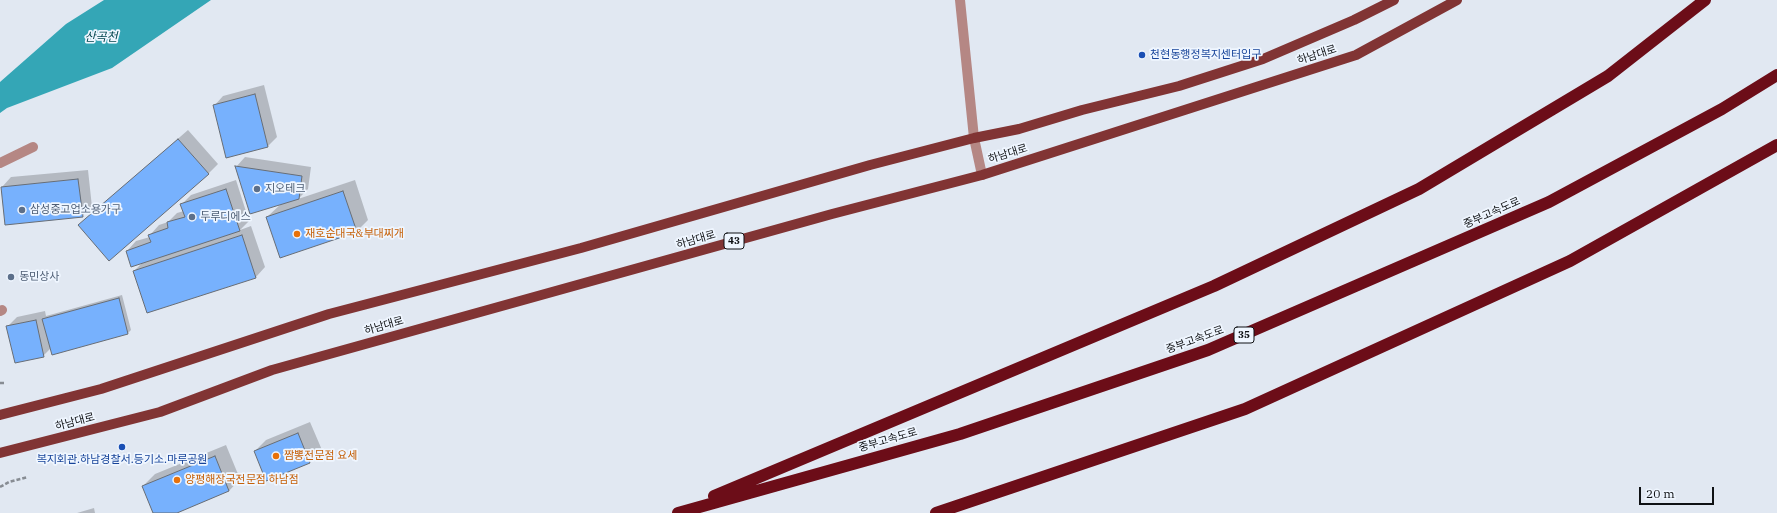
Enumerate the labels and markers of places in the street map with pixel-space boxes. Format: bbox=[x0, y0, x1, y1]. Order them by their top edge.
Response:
place label: 천현동행정복지센터입구 bbox=[1150, 48, 1261, 62]
marker: 천현동행정복지센터입구 bbox=[1137, 50, 1147, 60]
place label: 지오테크 bbox=[265, 182, 305, 196]
marker: 지오테크 bbox=[252, 184, 262, 194]
place label: 삼성중고업소용가구 bbox=[30, 203, 121, 217]
marker: 삼성중고업소용가구 bbox=[17, 205, 27, 215]
place label: 두루디에스 bbox=[200, 210, 251, 224]
marker: 두루디에스 bbox=[187, 212, 197, 222]
place label: 재호순대국&부대찌개 bbox=[305, 227, 404, 241]
marker: 재호순대국&부대찌개 bbox=[292, 229, 302, 239]
place label: 동민상사 bbox=[19, 270, 59, 284]
marker: 동민상사 bbox=[6, 272, 16, 282]
marker: 복지회관.하남경찰서.등기소.마루공원 bbox=[117, 442, 127, 452]
place label: 짬뽕전문점 요세 bbox=[284, 449, 357, 463]
marker: 짬뽕전문점 요세 bbox=[271, 451, 281, 461]
place label: 복지회관.하남경찰서.등기소.마루공원 bbox=[37, 453, 207, 467]
place label: 양평해장국전문점 하남점 bbox=[185, 473, 299, 487]
marker: 양평해장국전문점 하남점 bbox=[172, 475, 182, 485]

